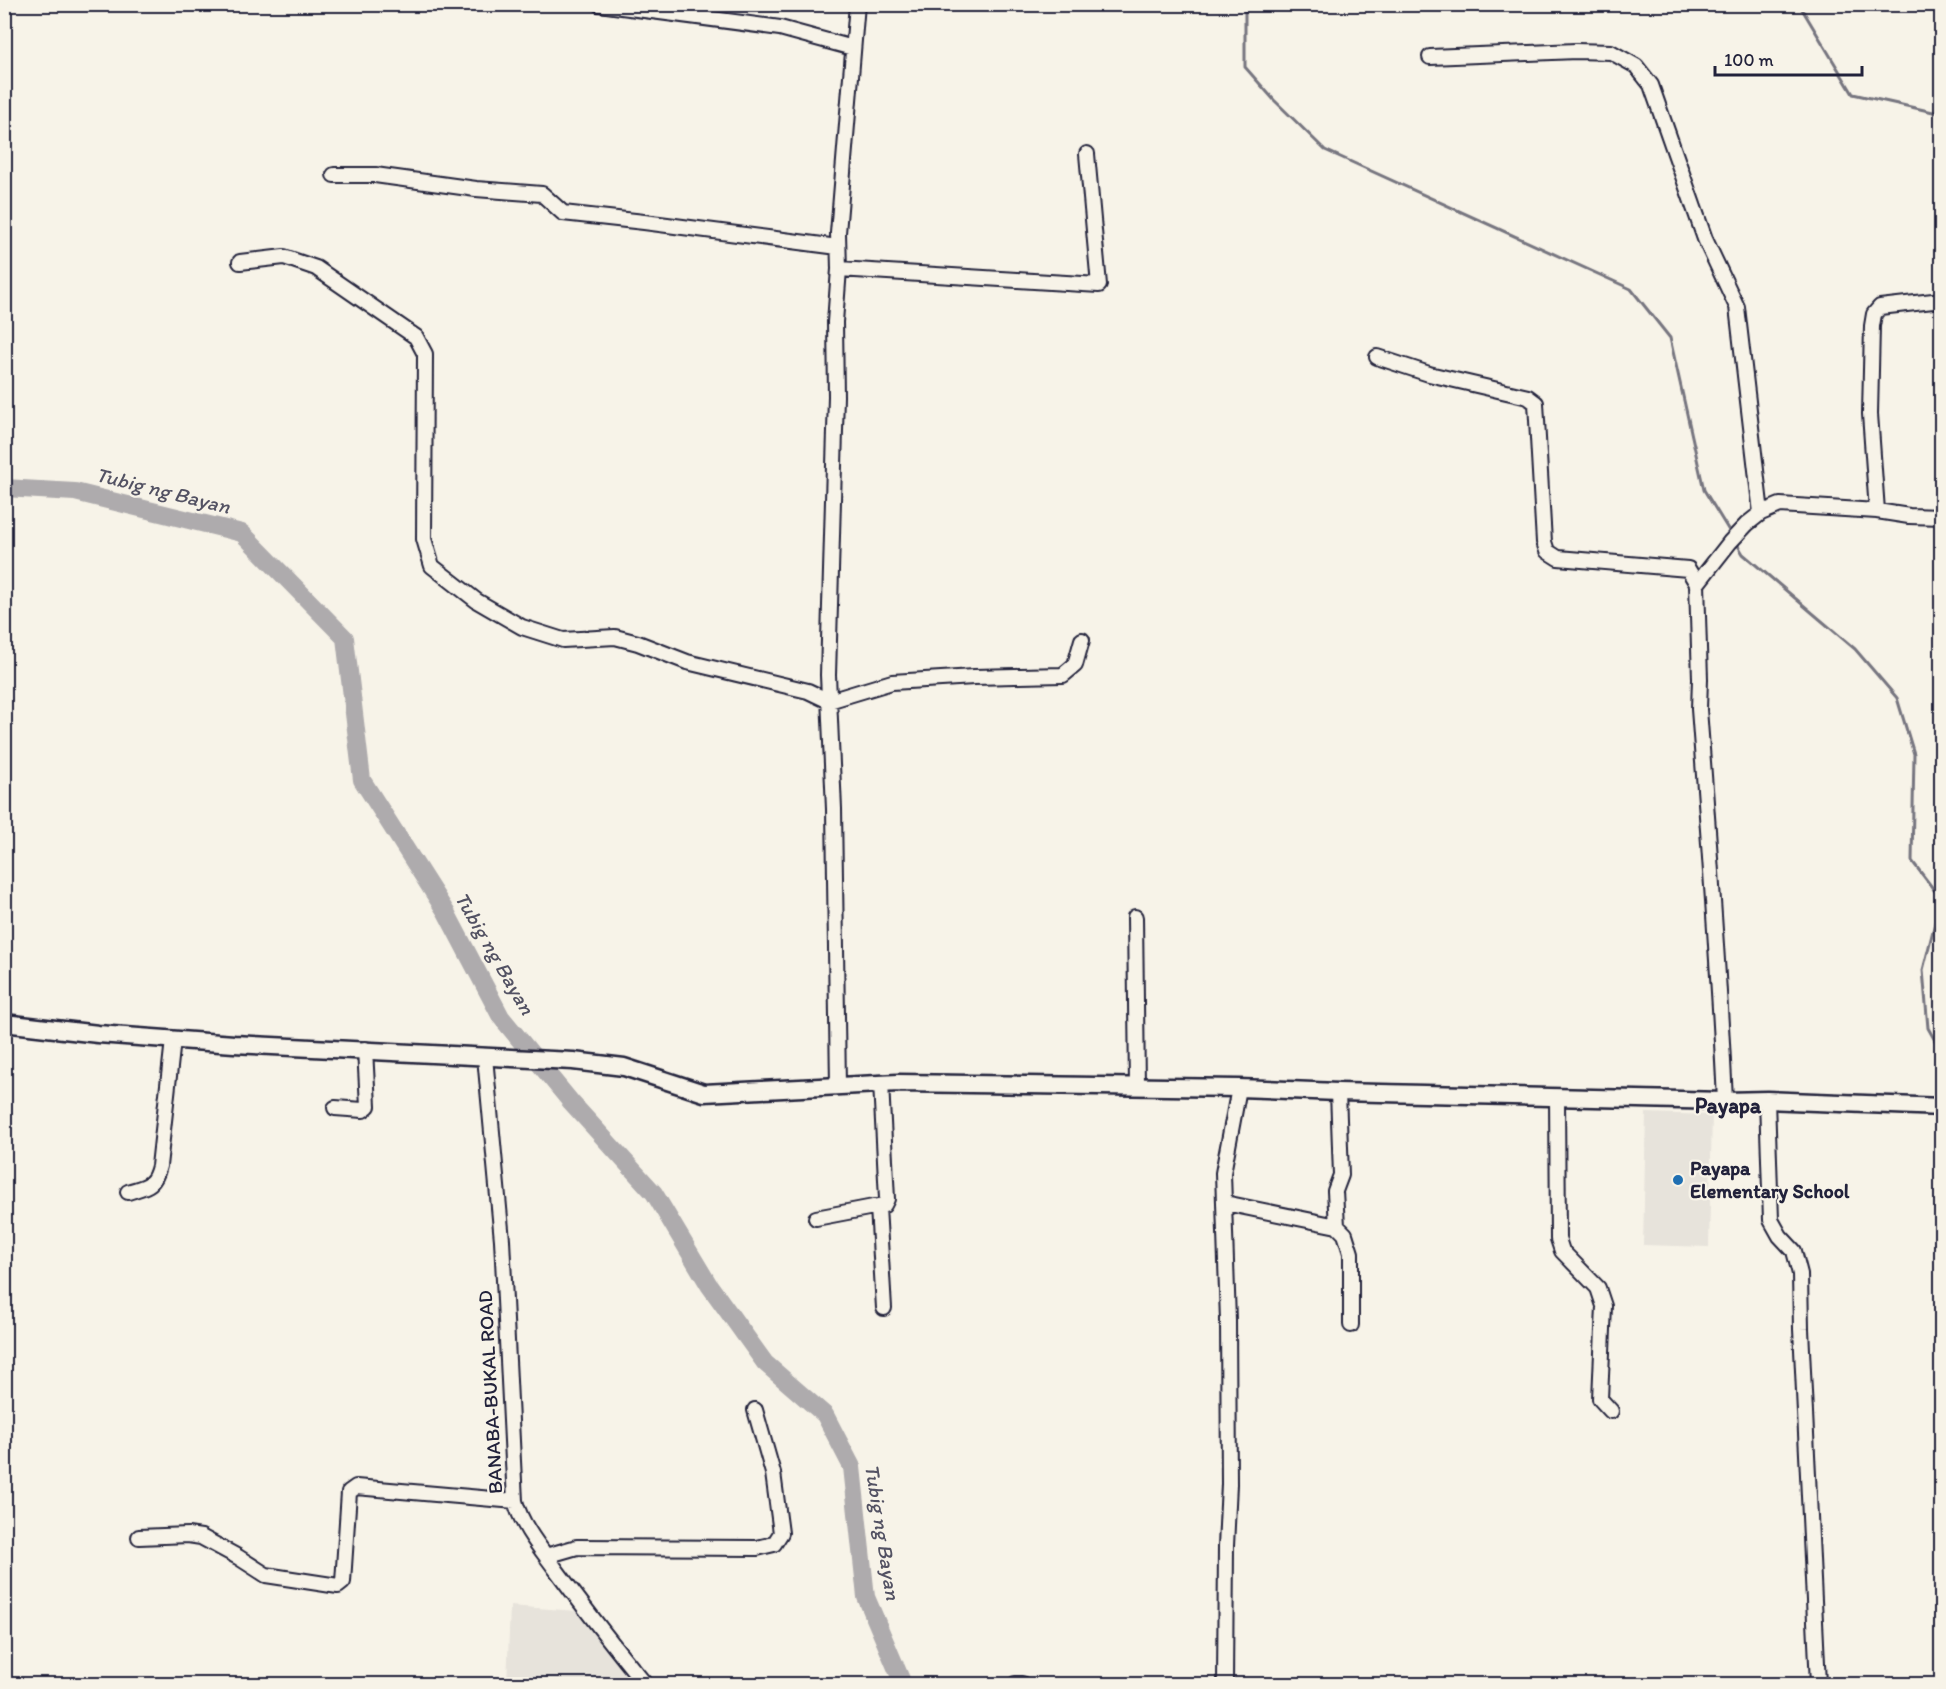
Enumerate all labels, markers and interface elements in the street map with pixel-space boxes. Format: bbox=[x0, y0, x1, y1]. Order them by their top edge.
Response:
scale bar bbox=[1715, 39, 1862, 77]
text: 100 m bbox=[1724, 49, 1774, 71]
water label: Tubig ng Bayan bbox=[93, 461, 234, 519]
water label: Tubig ng Bayan bbox=[450, 887, 541, 1020]
district label: Payapa bbox=[1695, 1092, 1762, 1119]
place label: Payapa Elementary School bbox=[1690, 1156, 1850, 1204]
marker: Payapa Elementary School bbox=[1671, 1173, 1685, 1187]
street label: BANABA-BUKAL ROAD bbox=[473, 1290, 507, 1494]
water label: Tubig ng Bayan bbox=[860, 1462, 906, 1603]

